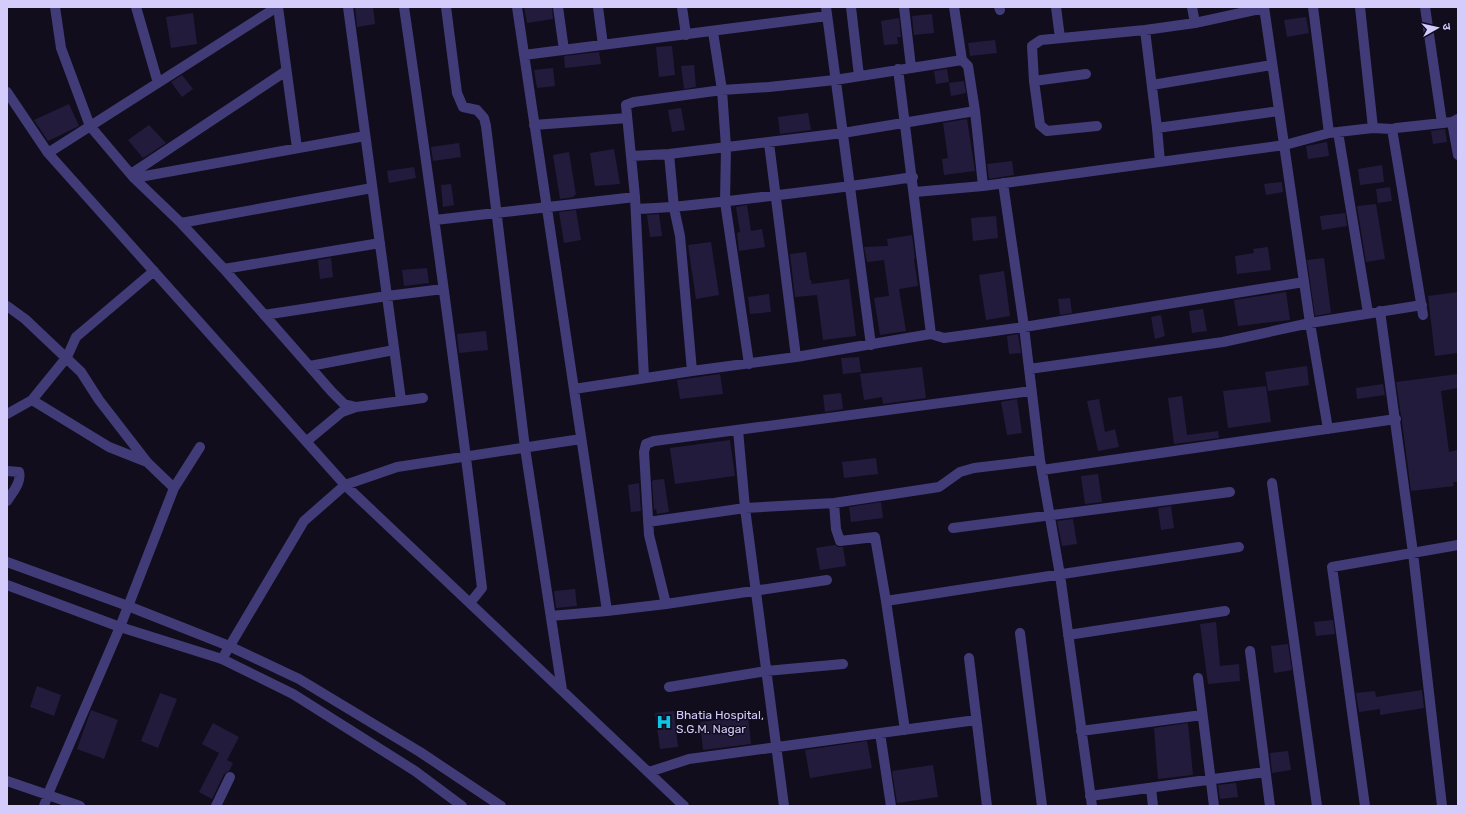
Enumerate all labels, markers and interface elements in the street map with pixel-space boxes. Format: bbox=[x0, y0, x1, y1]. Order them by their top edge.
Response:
north arrow bbox=[1417, 8, 1457, 48]
text: उ bbox=[1440, 23, 1453, 31]
place label: Bhatia Hospital, S.G.M. Nagar bbox=[676, 708, 764, 736]
hospital icon: Bhatia Hospital, S.G.M. Nagar bbox=[655, 713, 673, 731]

